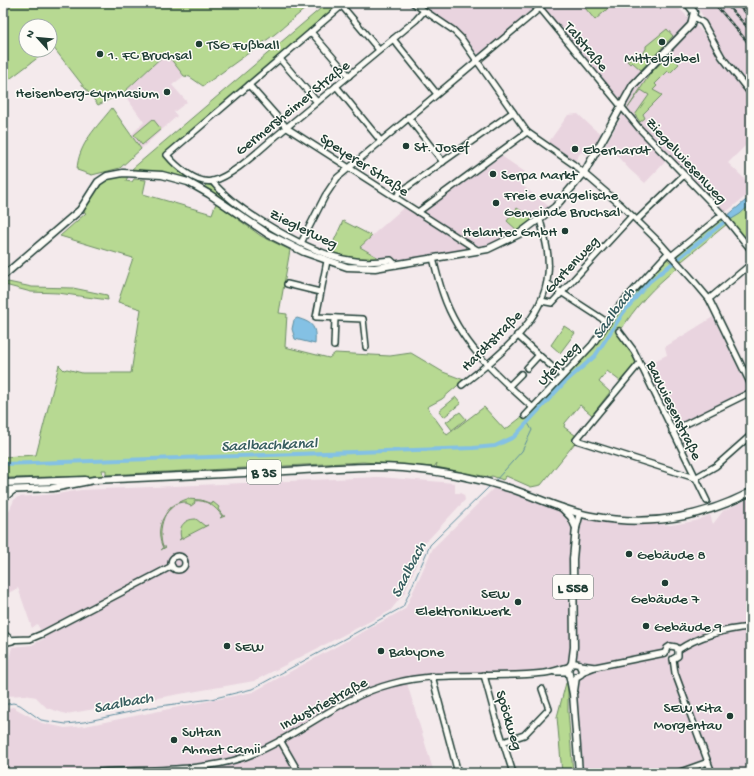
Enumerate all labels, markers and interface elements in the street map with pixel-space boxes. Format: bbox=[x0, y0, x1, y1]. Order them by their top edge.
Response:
north arrow bbox=[18, 18, 58, 58]
street label: Talstraße bbox=[559, 18, 612, 76]
text: N bbox=[24, 28, 38, 40]
place label: TSG Fußball bbox=[206, 37, 279, 55]
marker: Mittelgiebel bbox=[657, 37, 667, 47]
marker: TSG Fußball bbox=[194, 39, 204, 49]
place label: 1. FC Bruchsal bbox=[107, 47, 192, 65]
marker: 1. FC Bruchsal bbox=[95, 49, 105, 59]
place label: Mittelgiebel bbox=[624, 50, 700, 68]
street label: Germersheimer Straße bbox=[233, 57, 354, 160]
place label: Heisenberg-Gymnasium bbox=[15, 85, 159, 103]
marker: Heisenberg-Gymnasium bbox=[162, 87, 172, 97]
street label: Ziegelwiesenweg bbox=[641, 115, 730, 208]
street label: Speyerer Straße bbox=[316, 130, 412, 201]
place label: St. Josef bbox=[414, 139, 470, 157]
marker: St. Josef bbox=[401, 141, 411, 151]
place label: Eberhardt bbox=[583, 142, 652, 160]
marker: Eberhardt bbox=[570, 144, 580, 154]
place label: Serpa Markt bbox=[501, 167, 579, 185]
marker: Serpa Markt bbox=[488, 169, 498, 179]
place label: Freie evangelische Gemeinde Bruchsal bbox=[503, 187, 620, 222]
marker: Freie evangelische Gemeinde Bruchsal bbox=[491, 198, 501, 208]
street label: Zieglerweg bbox=[266, 206, 340, 254]
place label: Helantec GmbH bbox=[463, 224, 557, 242]
marker: Helantec GmbH bbox=[560, 226, 570, 236]
street label: Gartenweg bbox=[541, 233, 604, 298]
water label: Saalbach bbox=[589, 284, 640, 344]
street label: Hardtstraße bbox=[458, 307, 527, 376]
street label: Uferweg bbox=[534, 339, 585, 390]
street label: Bauwiesenstraße bbox=[641, 357, 705, 464]
water label: Saalbachkanal bbox=[221, 435, 319, 458]
road number: B 35 bbox=[247, 460, 281, 484]
water label: Saalbach bbox=[388, 539, 432, 602]
place label: Gebäude 8 bbox=[637, 547, 706, 565]
marker: Gebäude 8 bbox=[624, 549, 634, 559]
road number: L 558 bbox=[553, 575, 593, 599]
marker: Gebäude 7 bbox=[660, 578, 670, 588]
place label: SEW Elektronikwerk bbox=[415, 586, 511, 621]
place label: Gebäude 7 bbox=[631, 591, 700, 609]
marker: SEW Elektronikwerk bbox=[513, 597, 523, 607]
place label: Gebäude 9 bbox=[654, 619, 723, 637]
marker: Gebäude 9 bbox=[641, 621, 651, 631]
place label: SEW bbox=[235, 639, 264, 657]
marker: SEW bbox=[222, 641, 232, 651]
place label: BabyOne bbox=[388, 644, 444, 662]
marker: BabyOne bbox=[376, 646, 386, 656]
street label: Industriestraße bbox=[277, 674, 371, 735]
street label: Spöckweg bbox=[490, 688, 526, 753]
water label: Saalbach bbox=[92, 689, 155, 719]
place label: SEW Kita Morgentau bbox=[654, 700, 723, 735]
marker: SEW Kita Morgentau bbox=[725, 711, 735, 721]
place label: Sultan Ahmet Camii bbox=[182, 724, 261, 759]
marker: Sultan Ahmet Camii bbox=[169, 735, 179, 745]

